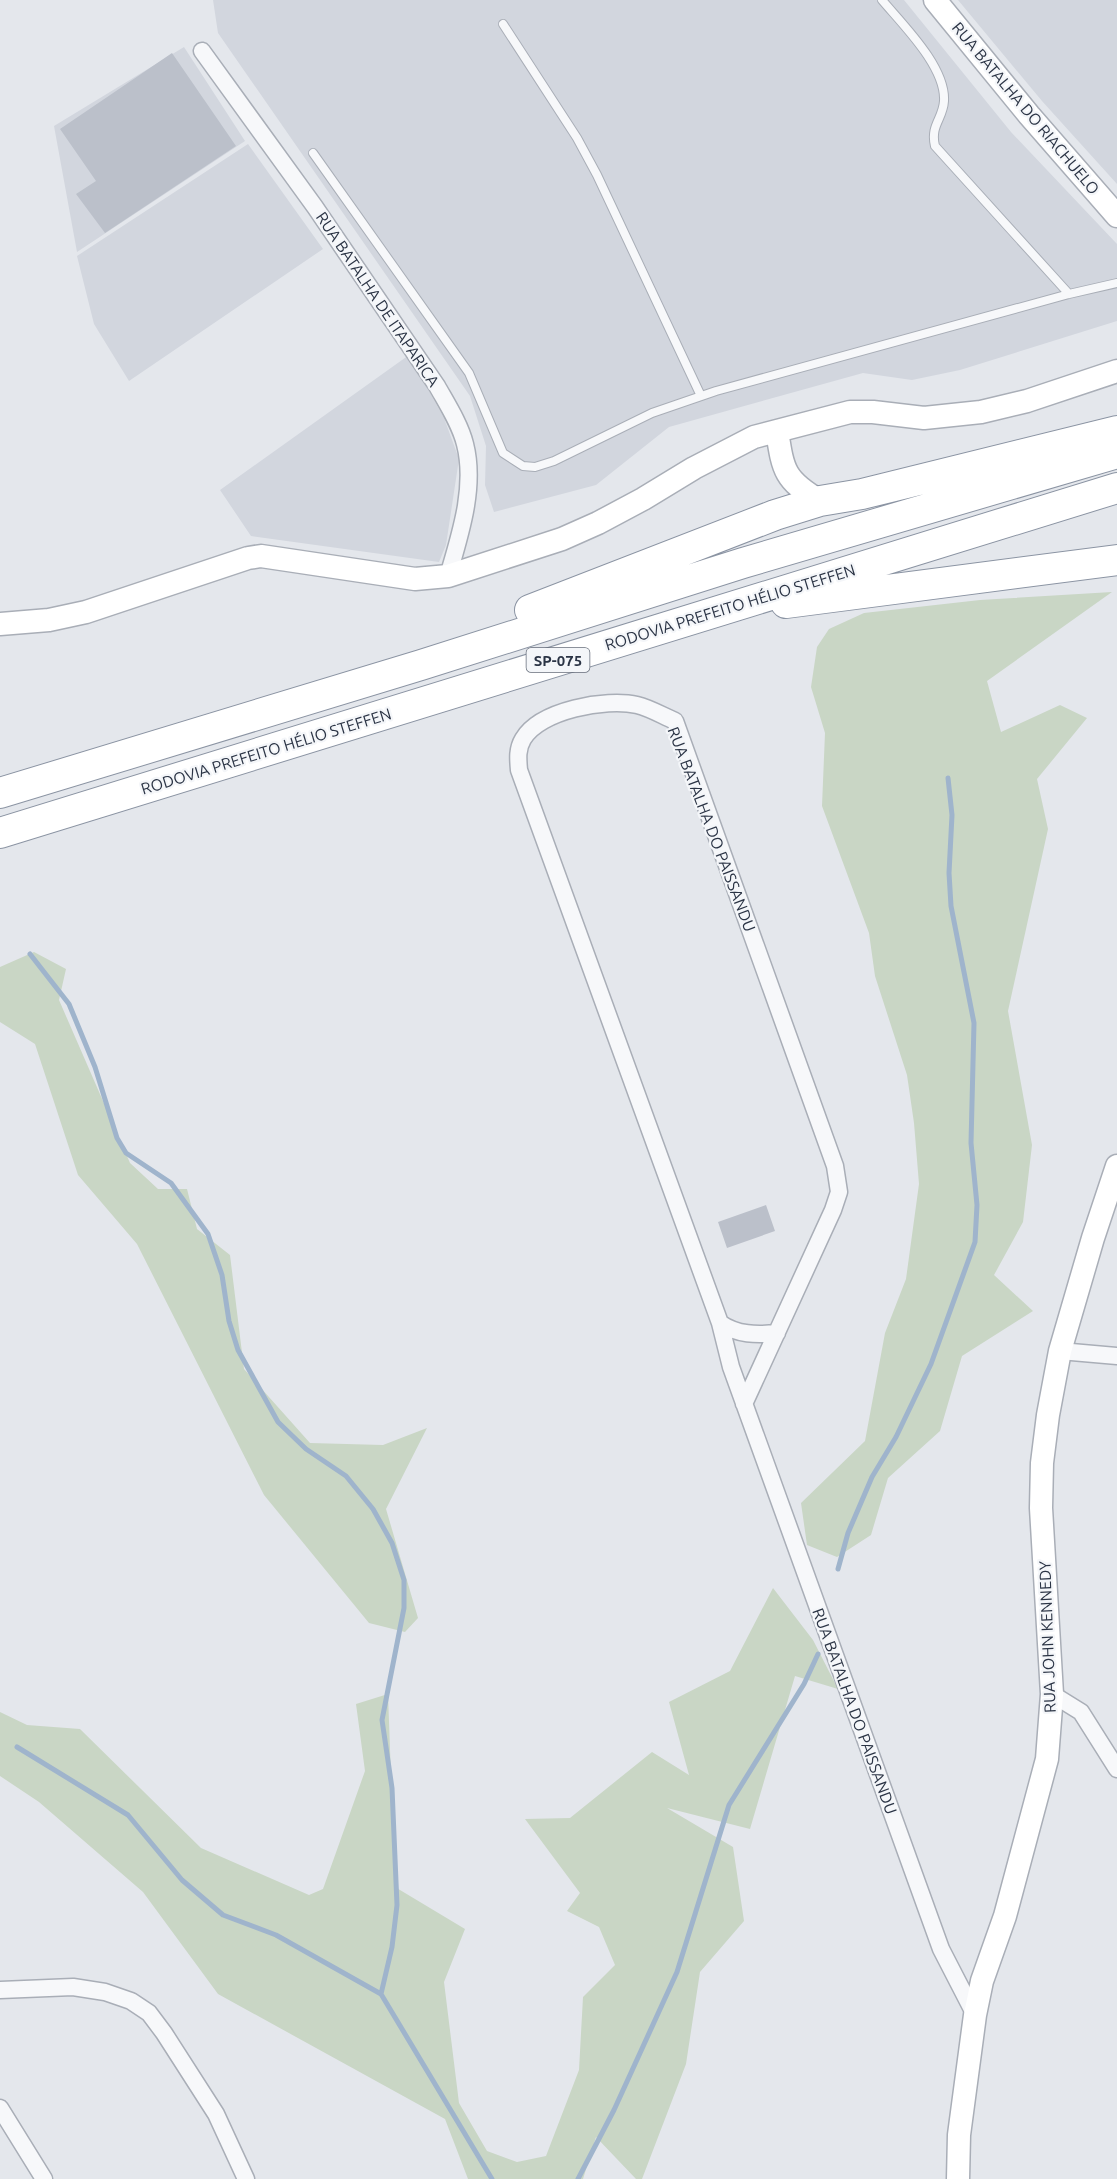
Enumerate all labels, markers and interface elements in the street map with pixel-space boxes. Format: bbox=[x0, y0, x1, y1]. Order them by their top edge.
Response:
street label: RUA BATALHA DO RIACHUELO bbox=[949, 18, 1103, 198]
street label: RUA BATALHA DE ITAPARICA bbox=[313, 208, 444, 390]
street label: RODOVIA PREFEITO HÉLIO STEFFEN bbox=[602, 558, 857, 654]
road number: SP-075 bbox=[526, 648, 590, 672]
street label: RODOVIA PREFEITO HÉLIO STEFFEN bbox=[138, 702, 393, 798]
street label: RUA BATALHA DO PAISSANDU bbox=[665, 724, 759, 934]
street label: RUA JOHN KENNEDY bbox=[1035, 1560, 1059, 1713]
street label: RUA BATALHA DO PAISSANDU bbox=[809, 1606, 901, 1816]

